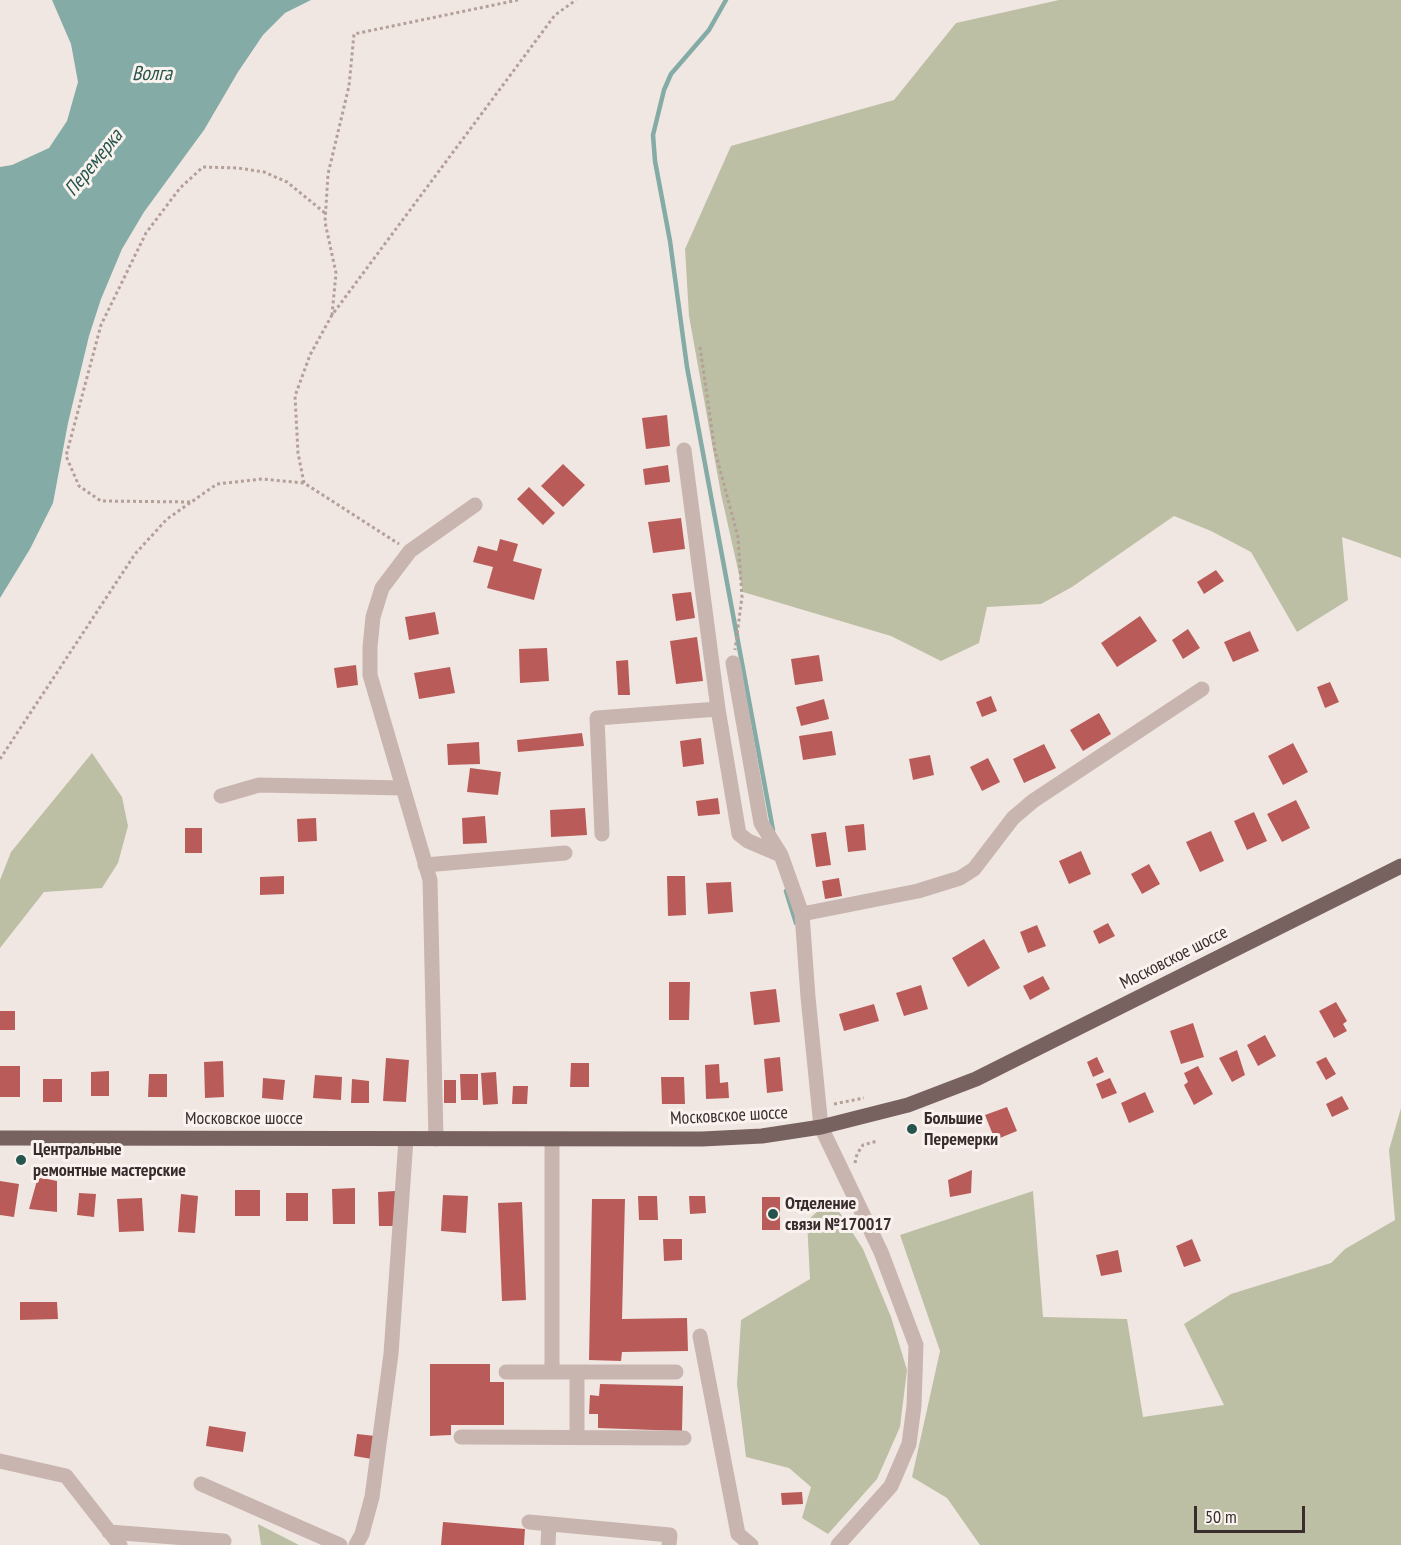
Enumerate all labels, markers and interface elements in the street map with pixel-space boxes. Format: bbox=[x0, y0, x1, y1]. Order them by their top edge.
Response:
water label: Волга bbox=[132, 62, 172, 86]
water label: Перемерка bbox=[60, 125, 128, 201]
street label: Московское шоссе bbox=[1117, 922, 1231, 994]
street label: Московское шоссе bbox=[670, 1102, 788, 1130]
street label: Московское шоссе bbox=[185, 1108, 303, 1130]
place label: Большие Перемерки bbox=[924, 1108, 998, 1150]
marker: Большие Перемерки bbox=[905, 1122, 919, 1136]
place label: Центральные ремонтные мастерские bbox=[33, 1139, 186, 1182]
marker: Центральные ремонтные мастерские bbox=[14, 1153, 28, 1167]
place label: Отделение связи №170017 bbox=[785, 1193, 892, 1236]
marker: Отделение связи №170017 bbox=[766, 1207, 780, 1221]
scale bar bbox=[1197, 1494, 1308, 1532]
text: 50 m bbox=[1205, 1505, 1237, 1528]

